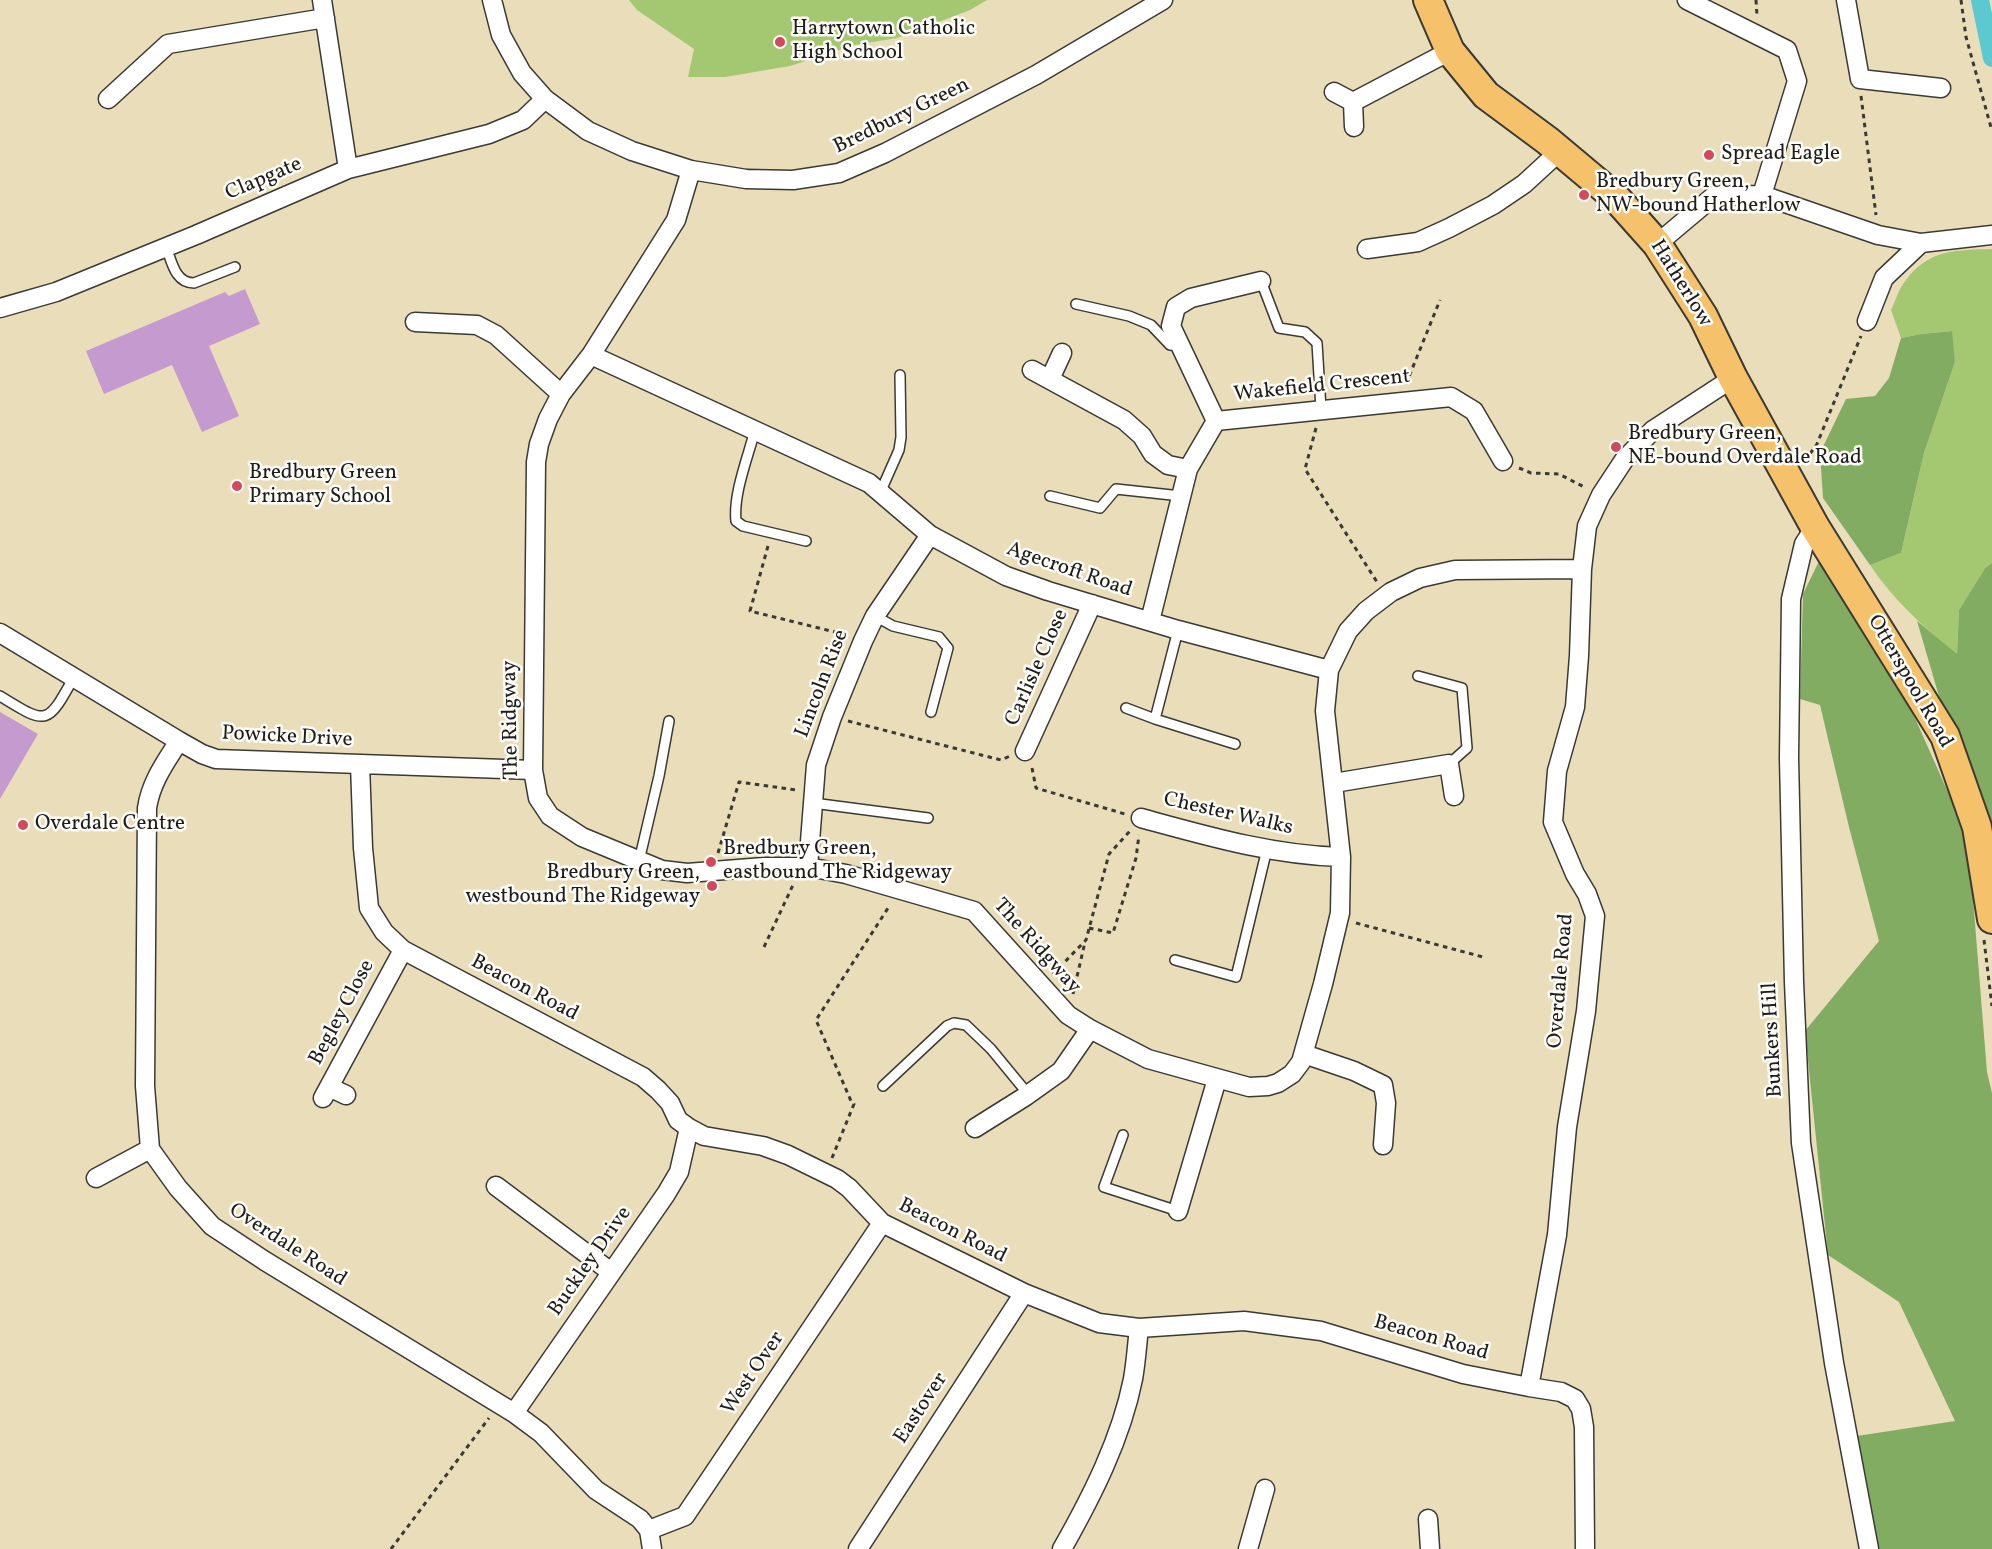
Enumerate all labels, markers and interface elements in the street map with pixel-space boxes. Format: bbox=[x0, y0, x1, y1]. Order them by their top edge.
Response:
place label: Harrytown Catholic High School bbox=[792, 17, 975, 67]
marker: Harrytown Catholic High School bbox=[773, 35, 787, 49]
street label: Bredbury Green bbox=[830, 73, 974, 161]
place label: Spread Eagle bbox=[1721, 142, 1840, 168]
marker: Spread Eagle bbox=[1702, 148, 1716, 162]
street label: Clapgate bbox=[222, 153, 306, 207]
place label: Bredbury Green, NW-bound Hatherlow bbox=[1596, 170, 1801, 220]
marker: Bredbury Green, NW-bound Hatherlow bbox=[1577, 188, 1591, 202]
street label: Hatherlow bbox=[1643, 236, 1717, 332]
street label: Wakefield Crescent bbox=[1233, 365, 1411, 409]
place label: Bredbury Green, NE-bound Overdale Road bbox=[1628, 422, 1862, 472]
marker: Bredbury Green, NE-bound Overdale Road bbox=[1609, 440, 1623, 454]
place label: Bredbury Green Primary School bbox=[249, 461, 397, 511]
marker: Bredbury Green Primary School bbox=[230, 479, 244, 493]
street label: Agecroft Road bbox=[1003, 538, 1135, 604]
street label: Carlisle Close bbox=[1001, 606, 1075, 730]
street label: Otterspool Road bbox=[1861, 611, 1957, 753]
street label: Lincoln Rise bbox=[791, 626, 855, 742]
street label: The Ridgway bbox=[498, 660, 526, 780]
street label: Powicke Drive bbox=[221, 722, 353, 754]
street label: Chester Walks bbox=[1161, 788, 1295, 842]
place label: Overdale Centre bbox=[35, 812, 185, 838]
marker: Overdale Centre bbox=[16, 818, 30, 832]
place label: Bredbury Green, eastbound The Ridgeway bbox=[723, 837, 952, 887]
marker: Bredbury Green, eastbound The Ridgeway bbox=[704, 855, 718, 869]
place label: Bredbury Green, westbound The Ridgeway bbox=[466, 861, 700, 911]
marker: Bredbury Green, westbound The Ridgeway bbox=[705, 879, 719, 893]
street label: The Ridgway bbox=[987, 894, 1085, 1000]
street label: Overdale Road bbox=[1544, 913, 1580, 1049]
street label: Beacon Road bbox=[466, 950, 582, 1028]
street label: Begley Close bbox=[305, 956, 381, 1070]
street label: Bunkers Hill bbox=[1758, 982, 1790, 1098]
street label: Beacon Road bbox=[894, 1194, 1010, 1270]
street label: Overdale Road bbox=[223, 1199, 351, 1293]
street label: Buckley Drive bbox=[544, 1202, 638, 1322]
street label: Beacon Road bbox=[1371, 1311, 1491, 1367]
street label: West Over bbox=[717, 1328, 791, 1420]
street label: Eastover bbox=[890, 1369, 954, 1449]

